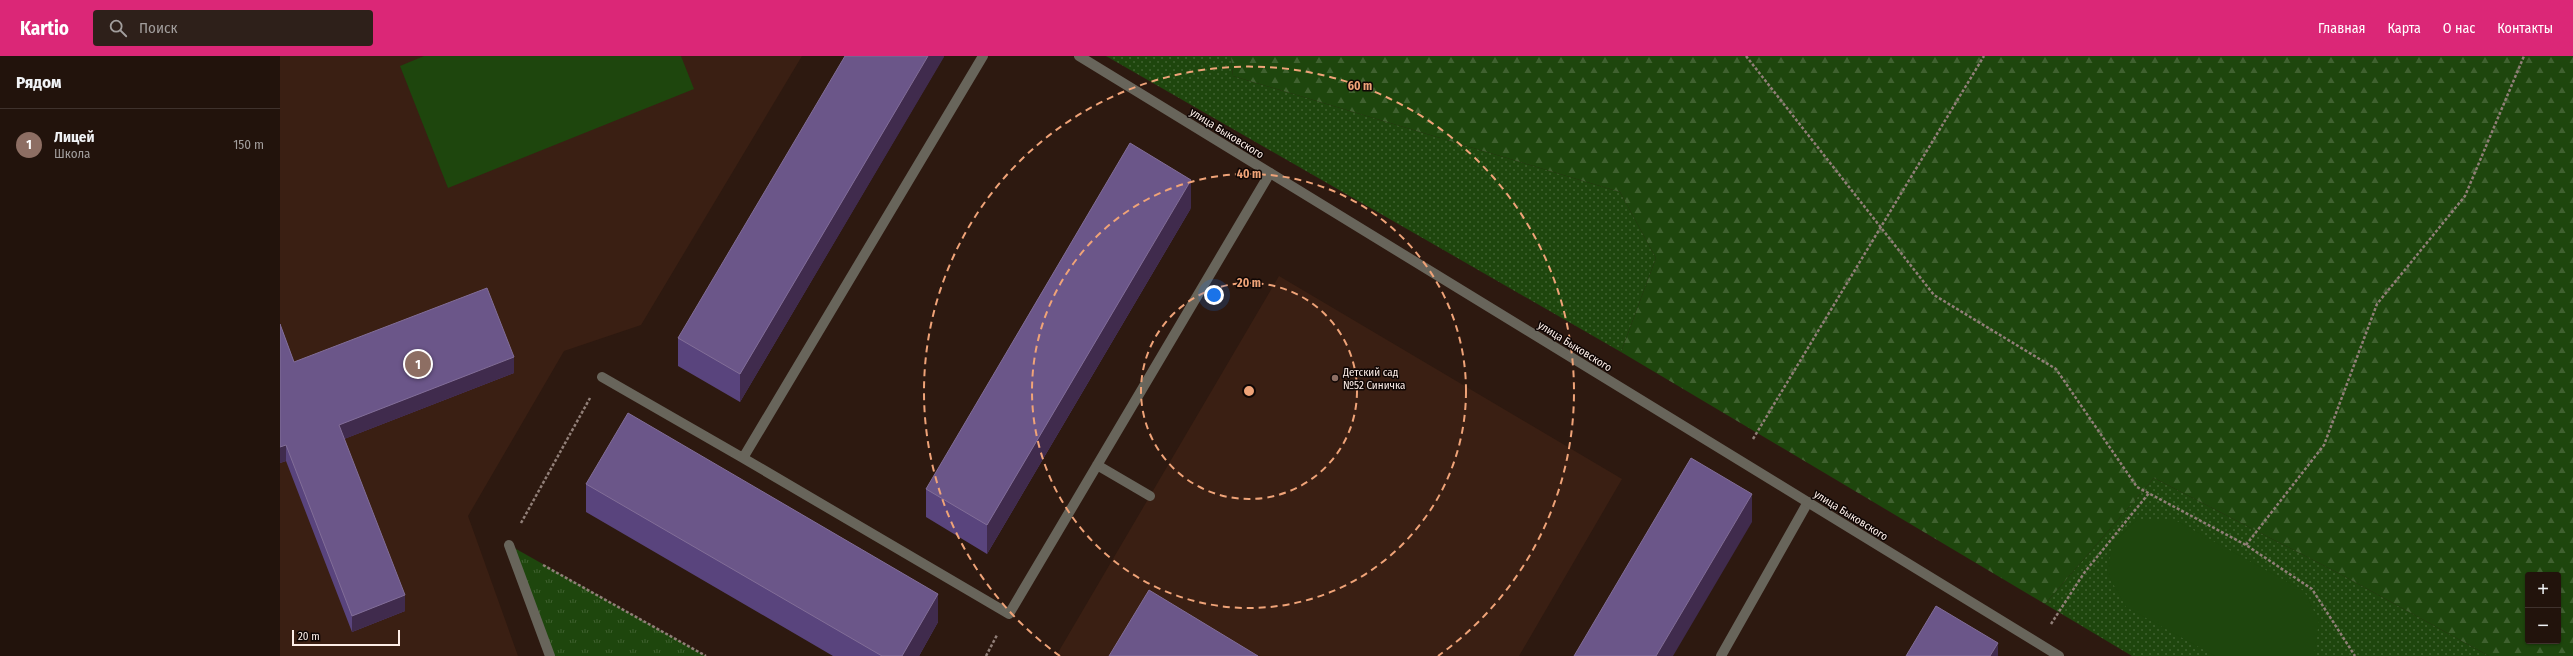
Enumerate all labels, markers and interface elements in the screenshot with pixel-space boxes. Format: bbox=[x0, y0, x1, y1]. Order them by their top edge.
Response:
search box bbox=[93, 10, 373, 46]
text: Kartio bbox=[20, 17, 69, 40]
icon: search bbox=[107, 17, 129, 39]
text: Поиск bbox=[139, 19, 177, 37]
text: Главная bbox=[2318, 20, 2365, 37]
text: Карта bbox=[2387, 20, 2421, 37]
text: О нас bbox=[2443, 20, 2475, 37]
text: Контакты bbox=[2497, 20, 2553, 37]
text: Рядом bbox=[16, 72, 61, 93]
text: 60 m bbox=[1348, 79, 1372, 93]
street label: улица Быковского bbox=[1187, 105, 1266, 162]
text: Лицей bbox=[54, 128, 95, 146]
text: 1 bbox=[26, 137, 32, 152]
text: 150 m bbox=[233, 137, 264, 152]
text: Школа bbox=[54, 146, 90, 161]
text: 40 m bbox=[1237, 167, 1261, 181]
text: 20 m bbox=[1236, 276, 1261, 290]
your location bbox=[1204, 285, 1224, 305]
street label: улица Быковского bbox=[1535, 318, 1614, 375]
pin: 1 bbox=[405, 349, 431, 379]
place label: Детский сад №52 Синичка bbox=[1342, 366, 1405, 392]
marker: Детский сад №52 Синичка bbox=[1330, 373, 1340, 383]
centre of rings bbox=[1242, 384, 1256, 398]
street label: улица Быковского bbox=[1811, 487, 1890, 544]
map controls bbox=[2525, 572, 2561, 644]
button: + bbox=[2525, 572, 2561, 608]
button: − bbox=[2525, 608, 2561, 644]
scale bar bbox=[292, 628, 400, 647]
text: 20 m bbox=[298, 630, 320, 643]

